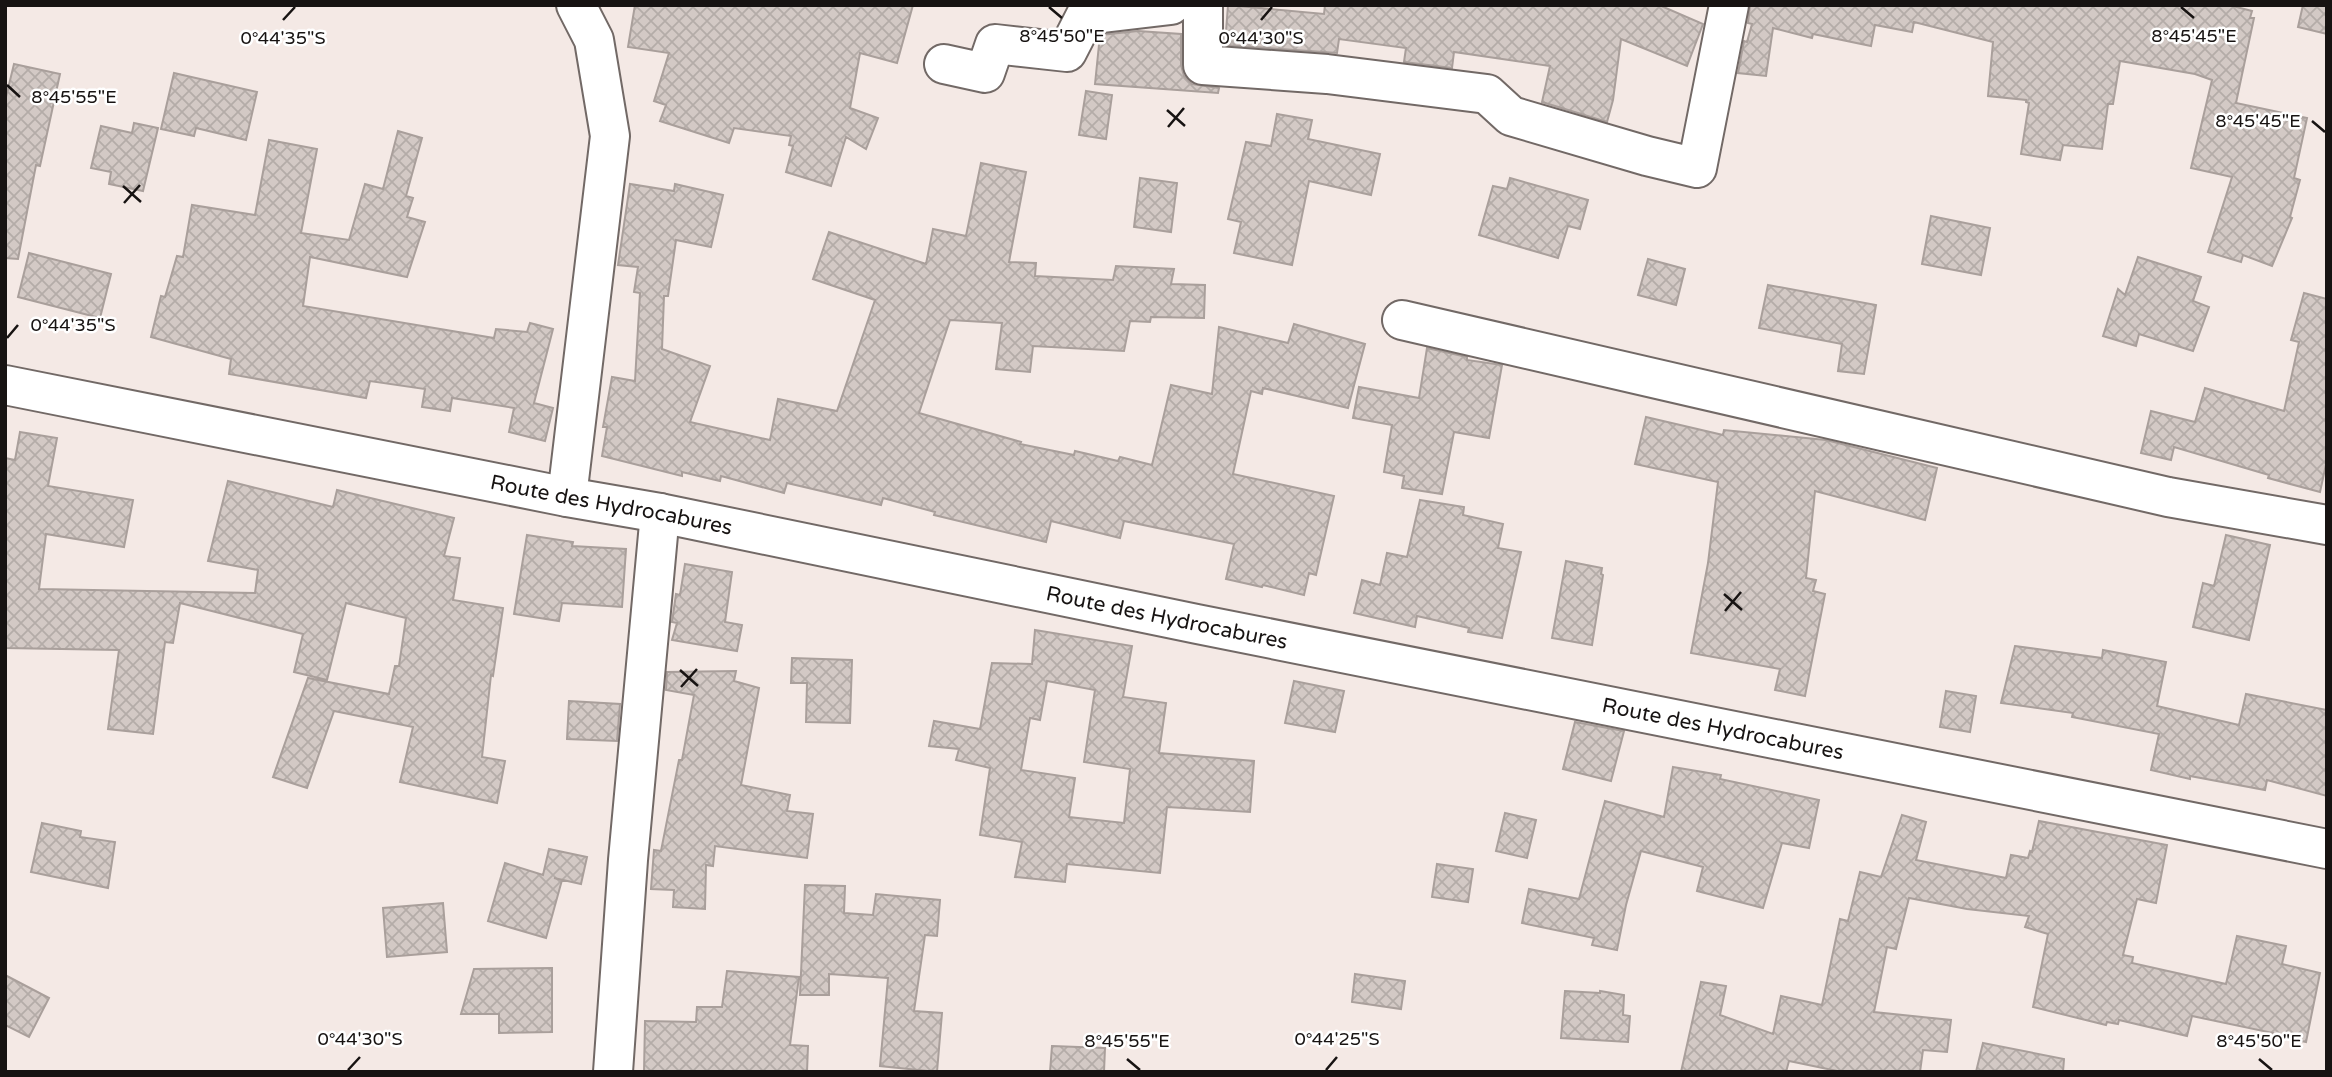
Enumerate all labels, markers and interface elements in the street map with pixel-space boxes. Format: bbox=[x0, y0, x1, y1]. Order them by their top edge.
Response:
text: 8°45'50"E bbox=[1019, 25, 1105, 47]
text: 8°45'45"E bbox=[2151, 25, 2237, 47]
text: 0°44'35"S bbox=[240, 27, 326, 49]
text: 0°44'30"S bbox=[1218, 27, 1304, 49]
text: 8°45'55"E bbox=[31, 86, 117, 108]
text: 8°45'45"E bbox=[2215, 110, 2301, 132]
text: 0°44'35"S bbox=[30, 314, 116, 336]
street label: Route des Hydrocabures bbox=[488, 470, 734, 541]
street label: Route des Hydrocabures bbox=[1044, 581, 1290, 655]
street label: Route des Hydrocabures bbox=[1600, 693, 1846, 765]
text: 0°44'30"S bbox=[317, 1028, 403, 1050]
text: 0°44'25"S bbox=[1294, 1028, 1380, 1050]
text: 8°45'55"E bbox=[1084, 1030, 1170, 1052]
text: 8°45'50"E bbox=[2216, 1030, 2302, 1052]

